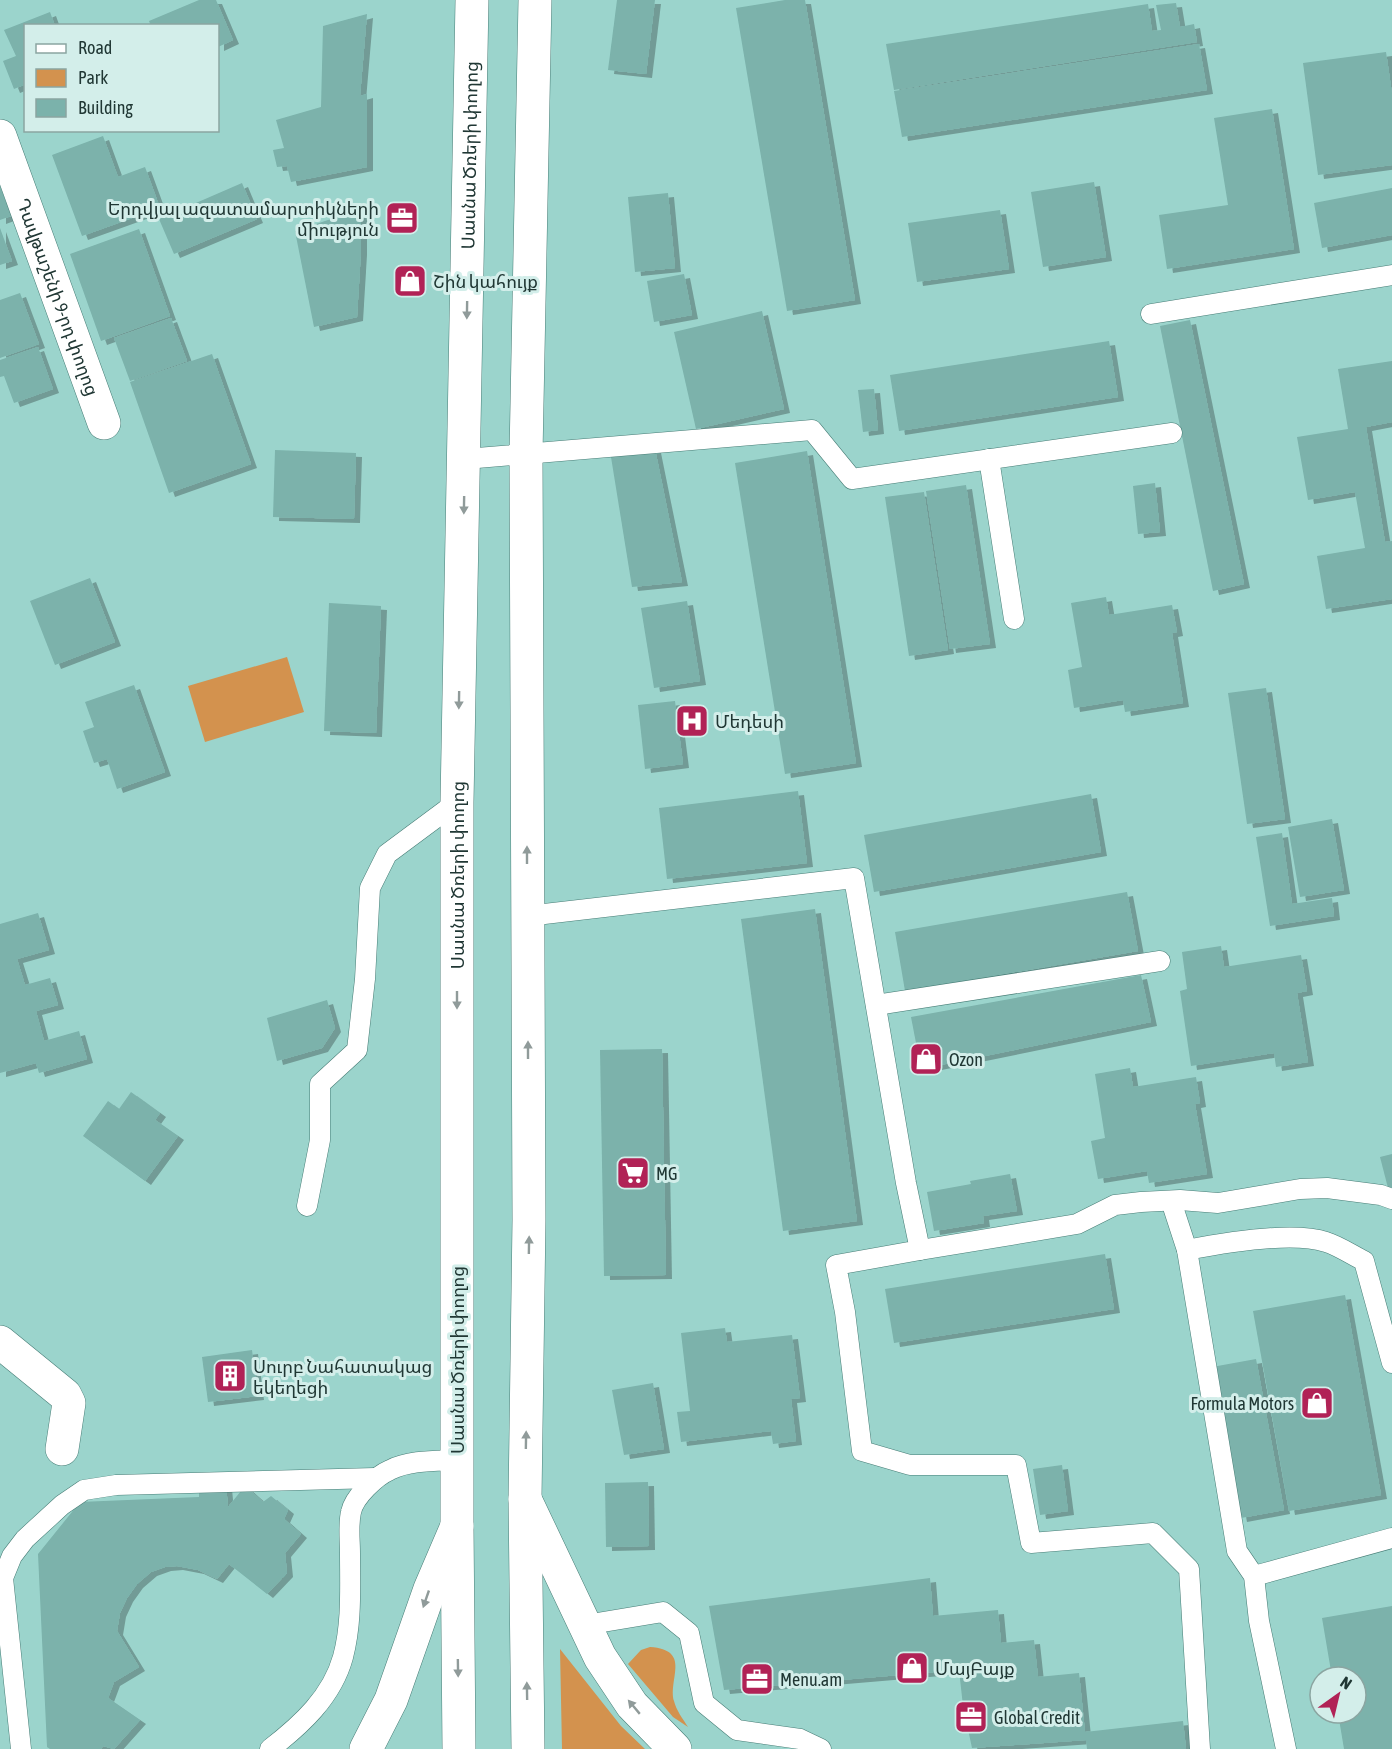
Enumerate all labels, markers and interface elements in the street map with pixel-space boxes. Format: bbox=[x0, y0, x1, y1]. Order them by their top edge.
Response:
legend bbox=[24, 24, 219, 132]
text: Road bbox=[78, 37, 112, 58]
street label: Սասնա Ծռերի փողոց bbox=[457, 61, 481, 249]
text: Park bbox=[78, 67, 108, 88]
text: Building bbox=[78, 97, 133, 118]
street label: Դավթաշենի 9-րդ փողոց bbox=[13, 195, 104, 398]
place label: Երդվյալ ազատամարտիկների միություն bbox=[108, 198, 379, 240]
office icon: Երդվյալ ազատամարտիկների միություն bbox=[384, 200, 420, 236]
shop icon: Շին կահույք bbox=[392, 263, 428, 299]
place label: Շին կահույք bbox=[433, 271, 538, 292]
one-way arrow bbox=[462, 301, 472, 320]
one-way arrow bbox=[459, 496, 469, 515]
one-way arrow bbox=[455, 691, 464, 710]
hospital icon: Մեդեսի bbox=[674, 703, 710, 739]
place label: Մեդեսի bbox=[715, 711, 784, 732]
street label: Սասնա Ծռերի փողոց bbox=[446, 781, 468, 969]
one-way arrow bbox=[522, 846, 532, 865]
one-way arrow bbox=[452, 991, 462, 1010]
one-way arrow bbox=[523, 1041, 533, 1060]
shop icon: Ozon bbox=[908, 1041, 944, 1077]
place label: Ozon bbox=[949, 1049, 983, 1070]
supermarket icon: MG bbox=[615, 1155, 651, 1191]
place label: MG bbox=[656, 1163, 678, 1184]
one-way arrow bbox=[524, 1236, 534, 1255]
street label: Սասնա Ծռերի փողոց bbox=[447, 1266, 468, 1454]
place label: Սուրբ Նահատակաց եկեղեցի bbox=[253, 1356, 432, 1398]
building icon: Սուրբ Նահատակաց եկեղեցի bbox=[212, 1358, 248, 1394]
shop icon: Formula Motors bbox=[1299, 1385, 1335, 1421]
place label: Formula Motors bbox=[1190, 1393, 1294, 1414]
one-way arrow bbox=[521, 1431, 531, 1450]
one-way arrow bbox=[421, 1590, 431, 1608]
shop icon: ՄայԲայք bbox=[894, 1650, 930, 1686]
place label: ՄայԲայք bbox=[935, 1658, 1015, 1679]
one-way arrow bbox=[453, 1659, 463, 1678]
office icon: Menu.am bbox=[739, 1661, 775, 1697]
north arrow bbox=[1308, 1665, 1368, 1725]
place label: Menu.am bbox=[780, 1669, 842, 1690]
text: N bbox=[1337, 1672, 1355, 1693]
one-way arrow bbox=[522, 1681, 532, 1700]
office icon: Global Credit bbox=[953, 1699, 989, 1735]
one-way arrow bbox=[628, 1700, 641, 1715]
place label: Global Credit bbox=[994, 1707, 1080, 1728]

